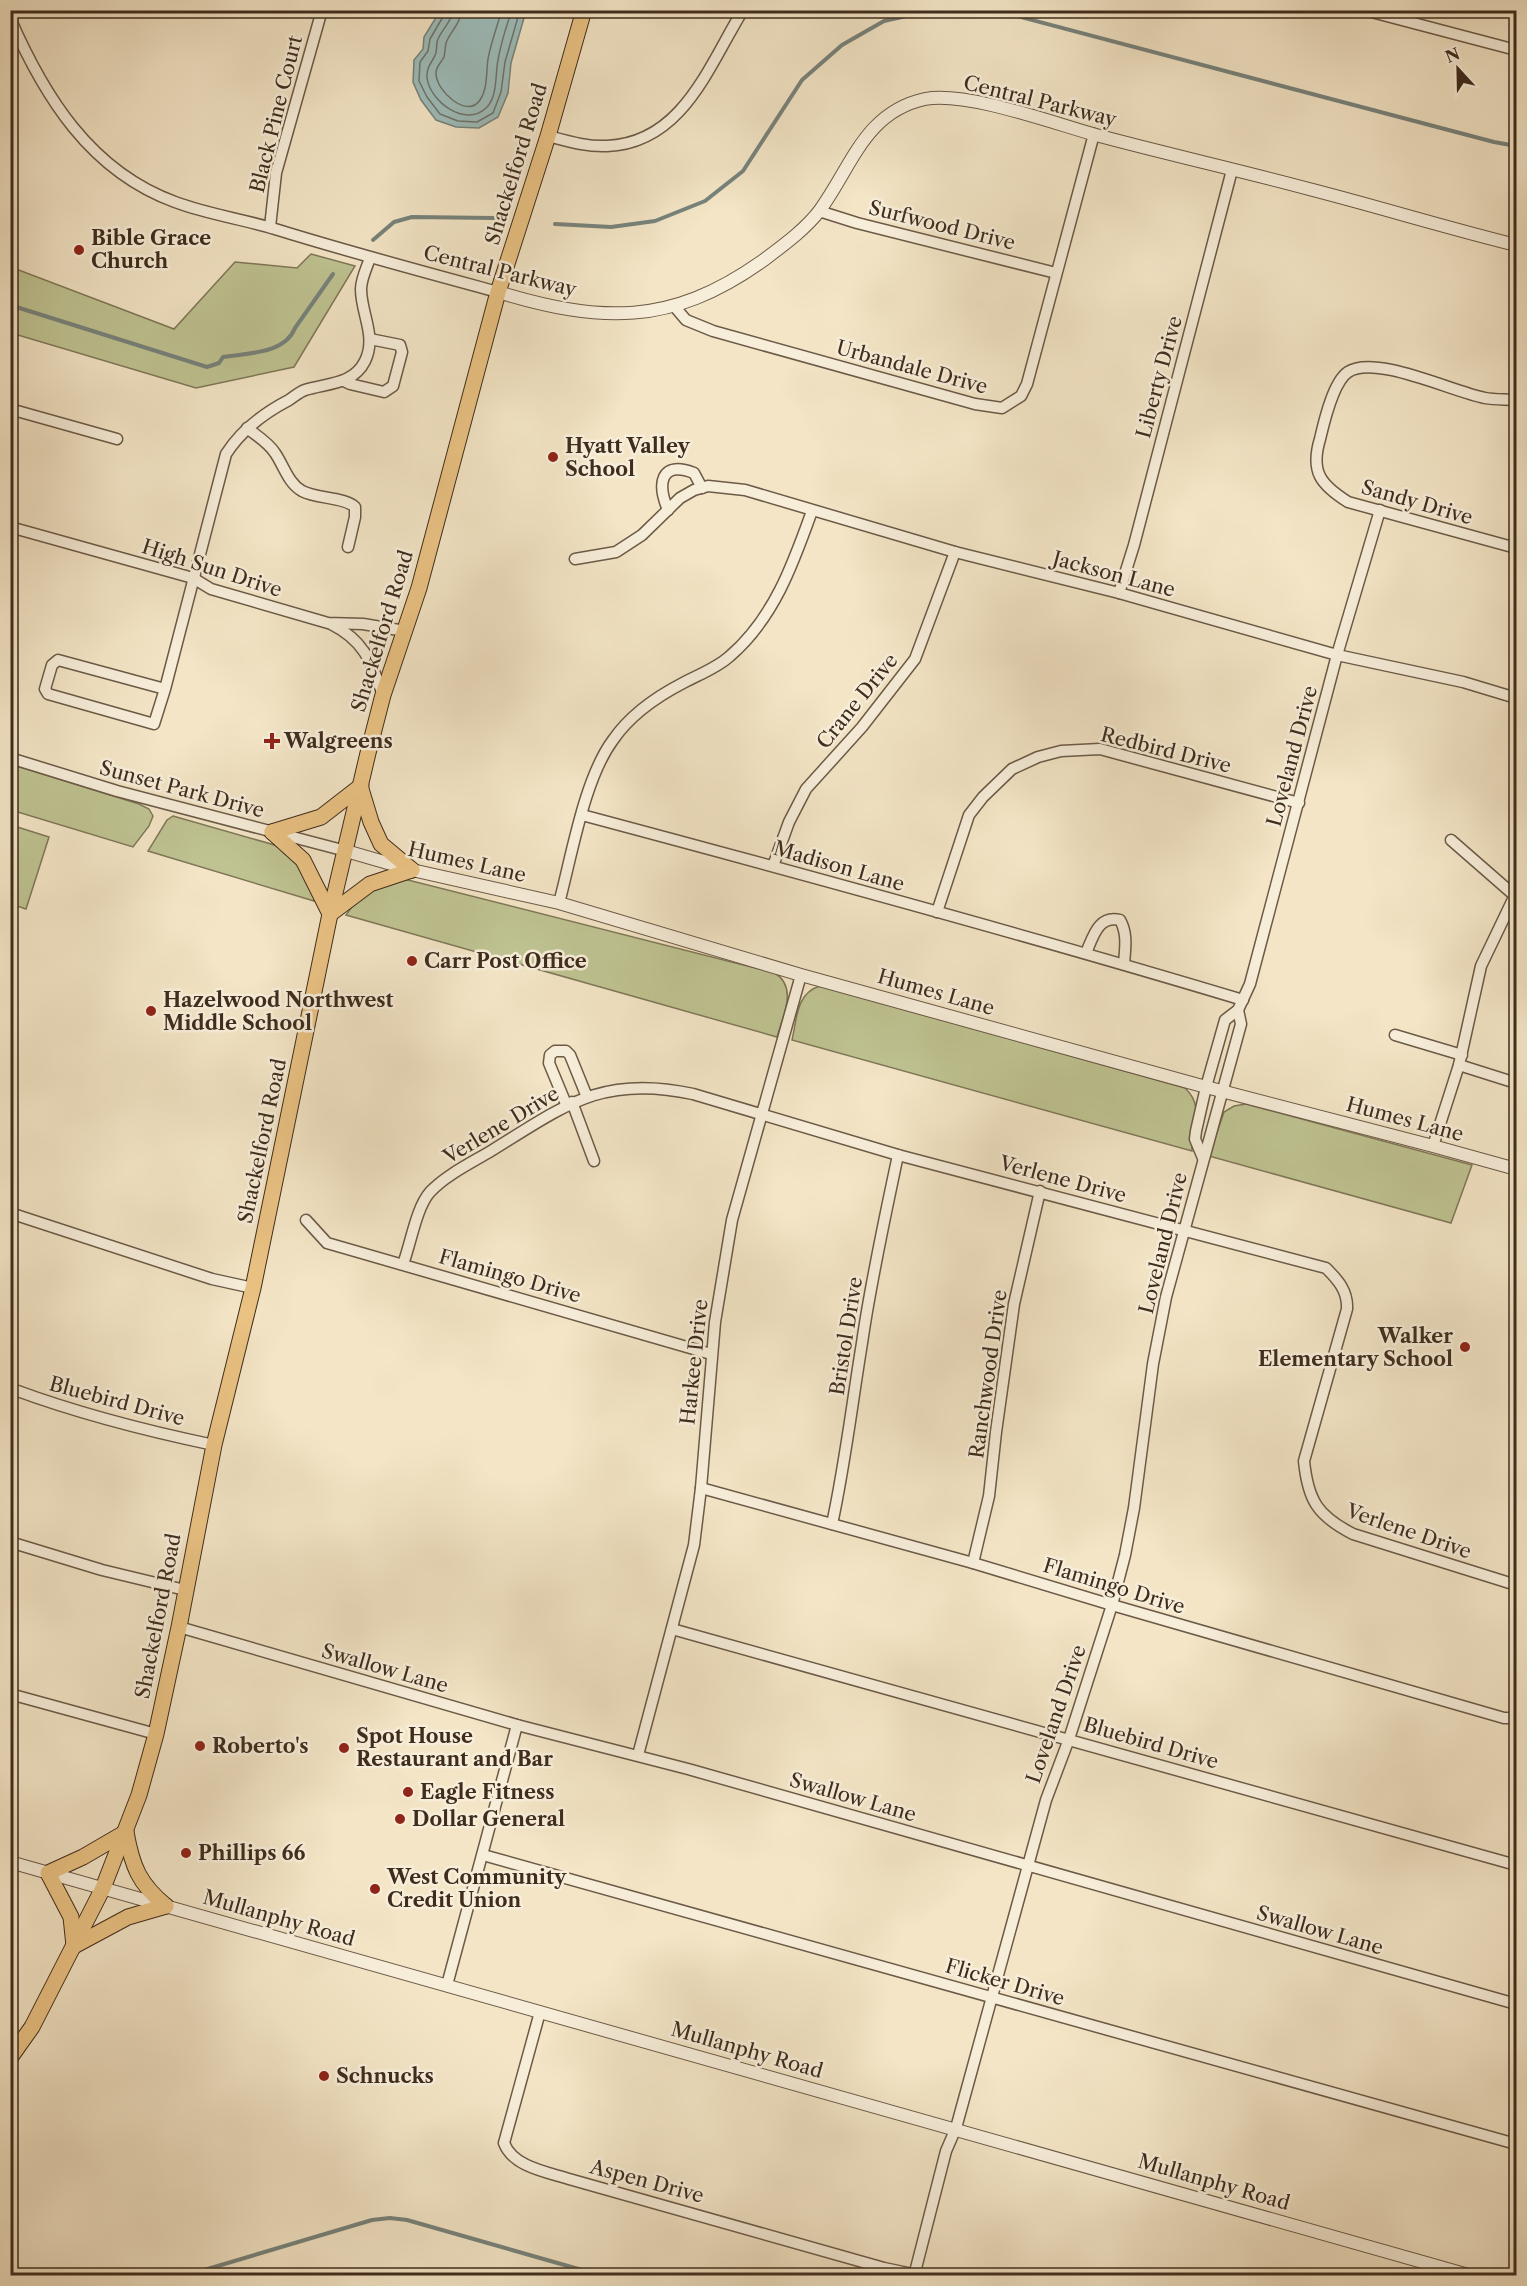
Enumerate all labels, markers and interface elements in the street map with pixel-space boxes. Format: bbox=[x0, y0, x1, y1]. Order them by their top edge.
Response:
street label: Black Pine Court bbox=[245, 33, 307, 195]
north arrow bbox=[1428, 39, 1488, 99]
text: N bbox=[1442, 43, 1463, 67]
street label: Central Parkway bbox=[961, 70, 1120, 132]
street label: Shackelford Road bbox=[480, 80, 552, 248]
street label: Surfwood Drive bbox=[866, 195, 1018, 255]
place label: Bible Grace Church bbox=[91, 226, 211, 273]
street label: Central Parkway bbox=[421, 240, 580, 302]
marker: Bible Grace Church bbox=[72, 243, 86, 257]
street label: Liberty Drive bbox=[1131, 313, 1187, 441]
street label: Urbandale Drive bbox=[834, 335, 990, 399]
place label: Hyatt Valley School bbox=[565, 434, 690, 481]
marker: Hyatt Valley School bbox=[546, 450, 560, 464]
street label: Sandy Drive bbox=[1359, 475, 1475, 529]
street label: High Sun Drive bbox=[139, 534, 285, 602]
street label: Jackson Lane bbox=[1047, 545, 1178, 602]
street label: Shackelford Road bbox=[346, 547, 418, 715]
street label: Crane Drive bbox=[811, 649, 903, 753]
street label: Loveland Drive bbox=[1262, 683, 1322, 829]
street label: Redbird Drive bbox=[1098, 722, 1234, 778]
place label: Walgreens bbox=[283, 729, 393, 753]
marker: Walgreens bbox=[265, 734, 279, 748]
street label: Sunset Park Drive bbox=[97, 755, 267, 823]
street label: Madison Lane bbox=[771, 836, 907, 896]
street label: Humes Lane bbox=[406, 837, 528, 887]
place label: Carr Post Office bbox=[424, 949, 587, 973]
marker: Carr Post Office bbox=[405, 954, 419, 968]
street label: Humes Lane bbox=[875, 964, 997, 1020]
place label: Hazelwood Northwest Middle School bbox=[163, 988, 394, 1035]
marker: Hazelwood Northwest Middle School bbox=[144, 1004, 158, 1018]
street label: Shackelford Road bbox=[233, 1056, 291, 1226]
street label: Verlene Drive bbox=[438, 1081, 563, 1169]
street label: Humes Lane bbox=[1344, 1092, 1466, 1146]
street label: Verlene Drive bbox=[996, 1150, 1129, 1207]
street label: Loveland Drive bbox=[1134, 1170, 1192, 1316]
street label: Flamingo Drive bbox=[436, 1244, 584, 1308]
street label: Bristol Drive bbox=[825, 1275, 867, 1397]
street label: Ranchwood Drive bbox=[964, 1288, 1012, 1460]
street label: Harkee Drive bbox=[675, 1298, 713, 1426]
place label: Walker Elementary School bbox=[1258, 1324, 1453, 1371]
marker: Walker Elementary School bbox=[1458, 1340, 1472, 1354]
street label: Bluebird Drive bbox=[47, 1371, 187, 1431]
street label: Verlene Drive bbox=[1342, 1498, 1475, 1564]
street label: Shackelford Road bbox=[130, 1531, 186, 1701]
street label: Flamingo Drive bbox=[1040, 1553, 1188, 1619]
street label: Swallow Lane bbox=[319, 1638, 451, 1698]
street label: Loveland Drive bbox=[1021, 1642, 1091, 1786]
street label: Bluebird Drive bbox=[1081, 1712, 1221, 1774]
place label: Spot House Restaurant and Bar bbox=[356, 1724, 553, 1771]
place label: Roberto's bbox=[212, 1734, 309, 1758]
marker: Roberto's bbox=[193, 1739, 207, 1753]
marker: Spot House Restaurant and Bar bbox=[337, 1741, 351, 1755]
street label: Swallow Lane bbox=[787, 1767, 919, 1827]
place label: Eagle Fitness bbox=[420, 1780, 555, 1804]
marker: Eagle Fitness bbox=[401, 1785, 415, 1799]
place label: Dollar General bbox=[412, 1807, 565, 1831]
marker: Dollar General bbox=[393, 1812, 407, 1826]
place label: Phillips 66 bbox=[198, 1841, 305, 1865]
marker: Phillips 66 bbox=[179, 1846, 193, 1860]
place label: West Community Credit Union bbox=[386, 1865, 567, 1912]
marker: West Community Credit Union bbox=[368, 1882, 382, 1896]
street label: Mullanphy Road bbox=[200, 1885, 358, 1951]
street label: Swallow Lane bbox=[1254, 1900, 1386, 1960]
street label: Flicker Drive bbox=[943, 1954, 1067, 2010]
street label: Mullanphy Road bbox=[668, 2017, 826, 2083]
place label: Schnucks bbox=[336, 2064, 434, 2088]
marker: Schnucks bbox=[317, 2069, 331, 2083]
street label: Mullanphy Road bbox=[1135, 2149, 1293, 2215]
street label: Aspen Drive bbox=[586, 2154, 707, 2208]

